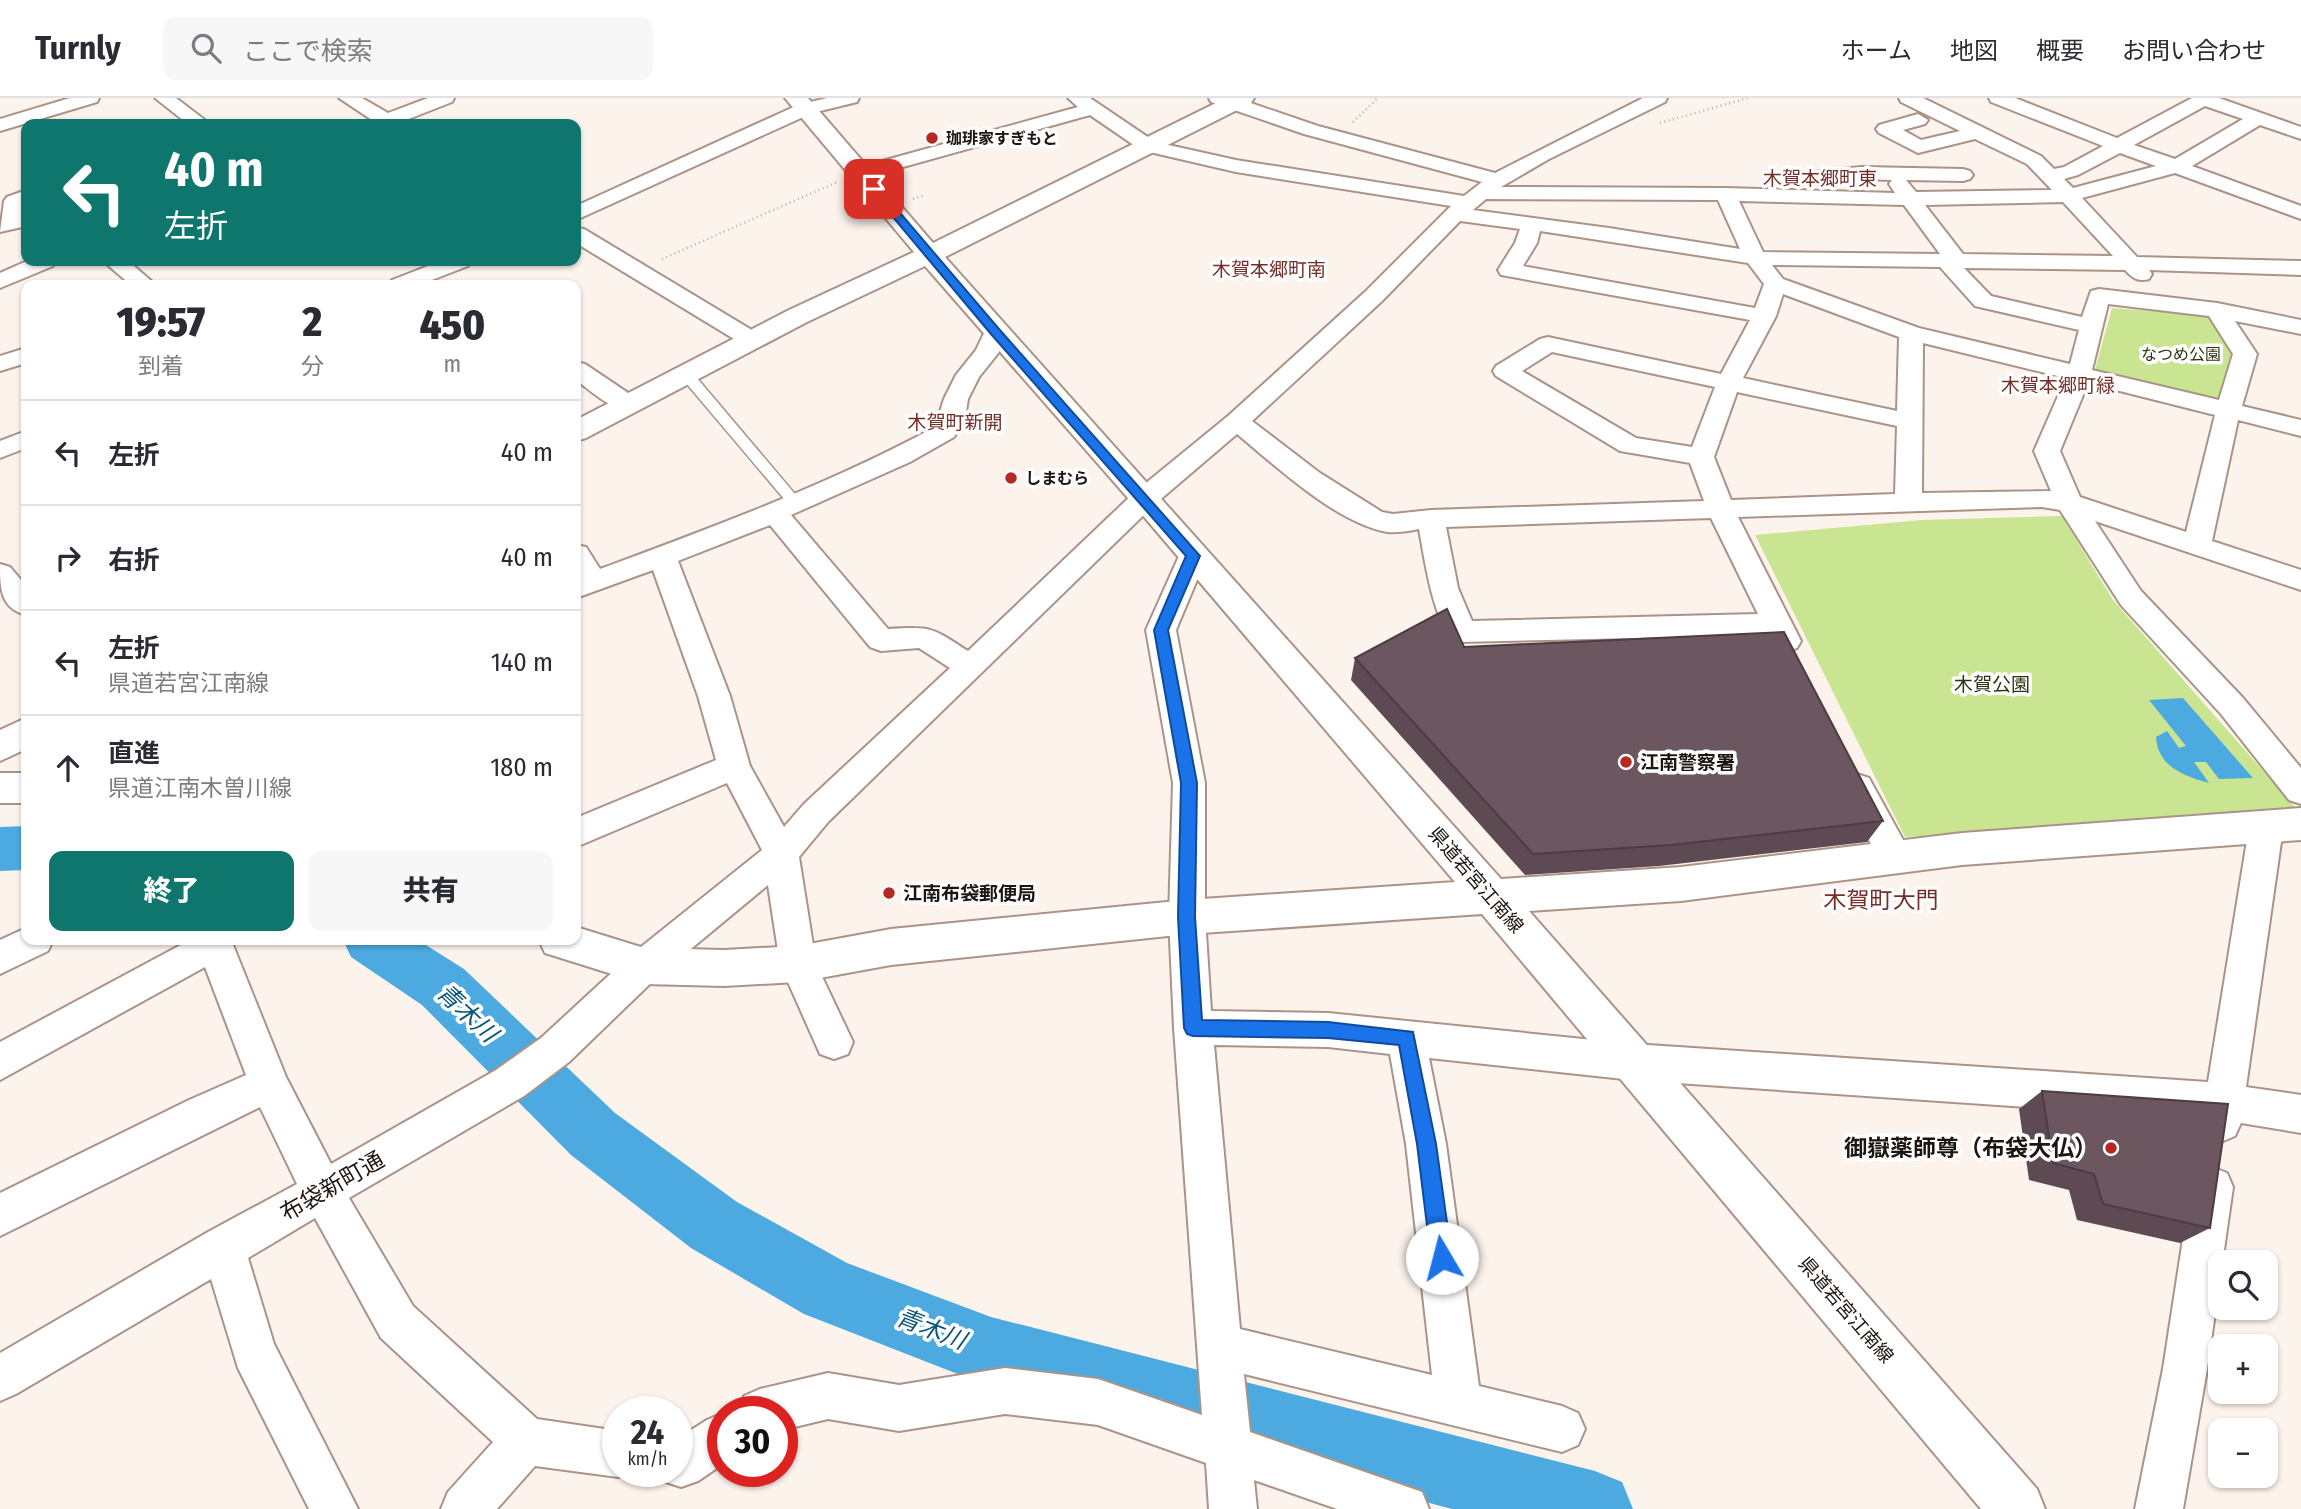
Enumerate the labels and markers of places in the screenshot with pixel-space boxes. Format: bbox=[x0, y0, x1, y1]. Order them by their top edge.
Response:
place label: 珈琲家すぎもと bbox=[946, 129, 1058, 148]
marker: 珈琲家すぎもと bbox=[924, 130, 940, 146]
pin bbox=[844, 159, 904, 219]
place label: しまむら bbox=[1025, 469, 1089, 488]
marker: しまむら bbox=[1003, 470, 1019, 486]
place label: 江南警察署 bbox=[1640, 751, 1735, 774]
marker: 江南警察署 bbox=[1618, 754, 1634, 770]
place label: 江南布袋郵便局 bbox=[903, 882, 1036, 905]
marker: 江南布袋郵便局 bbox=[881, 885, 897, 901]
place label: 御嶽薬師尊（布袋大仏） bbox=[1844, 1134, 2097, 1162]
marker: 御嶽薬師尊（布袋大仏） bbox=[2103, 1140, 2119, 1156]

